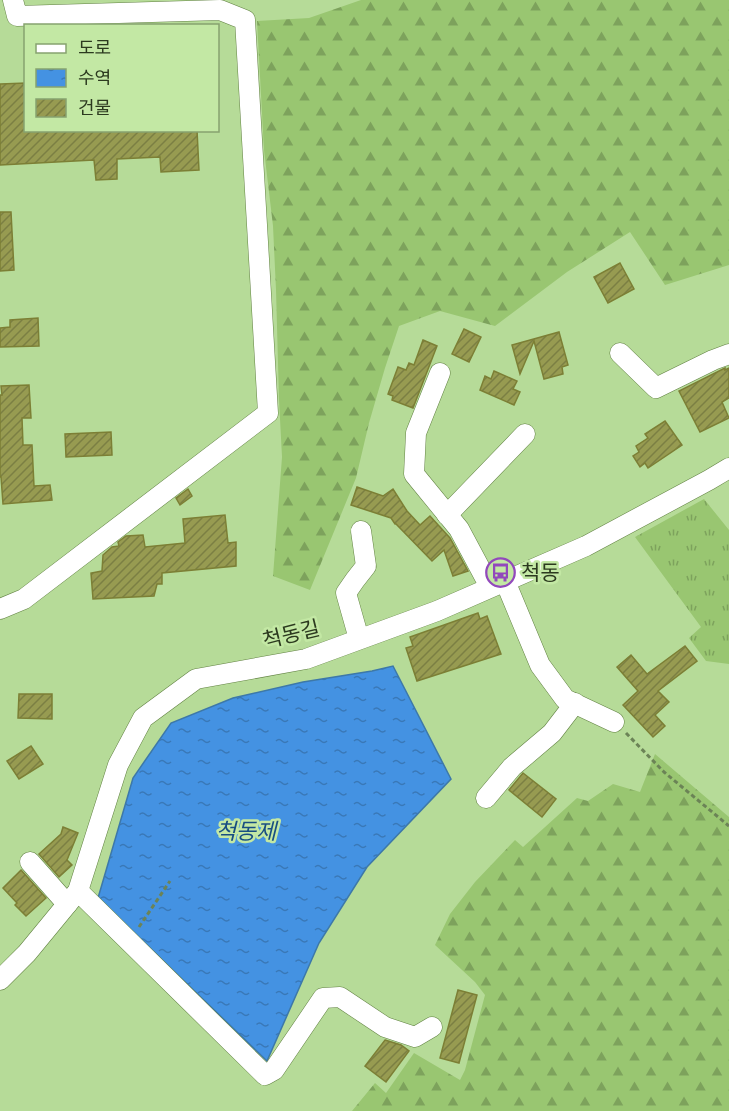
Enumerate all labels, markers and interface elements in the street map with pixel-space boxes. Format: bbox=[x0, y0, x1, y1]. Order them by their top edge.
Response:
legend bbox=[24, 24, 219, 132]
text: 도로 bbox=[78, 38, 111, 58]
text: 수역 bbox=[78, 68, 111, 88]
text: 건물 bbox=[78, 98, 111, 118]
bus stop icon: 척동 bbox=[484, 556, 516, 588]
place label: 척동 bbox=[521, 561, 560, 584]
street label: 척동길 bbox=[260, 616, 322, 652]
water label: 척동제 bbox=[216, 819, 279, 844]

